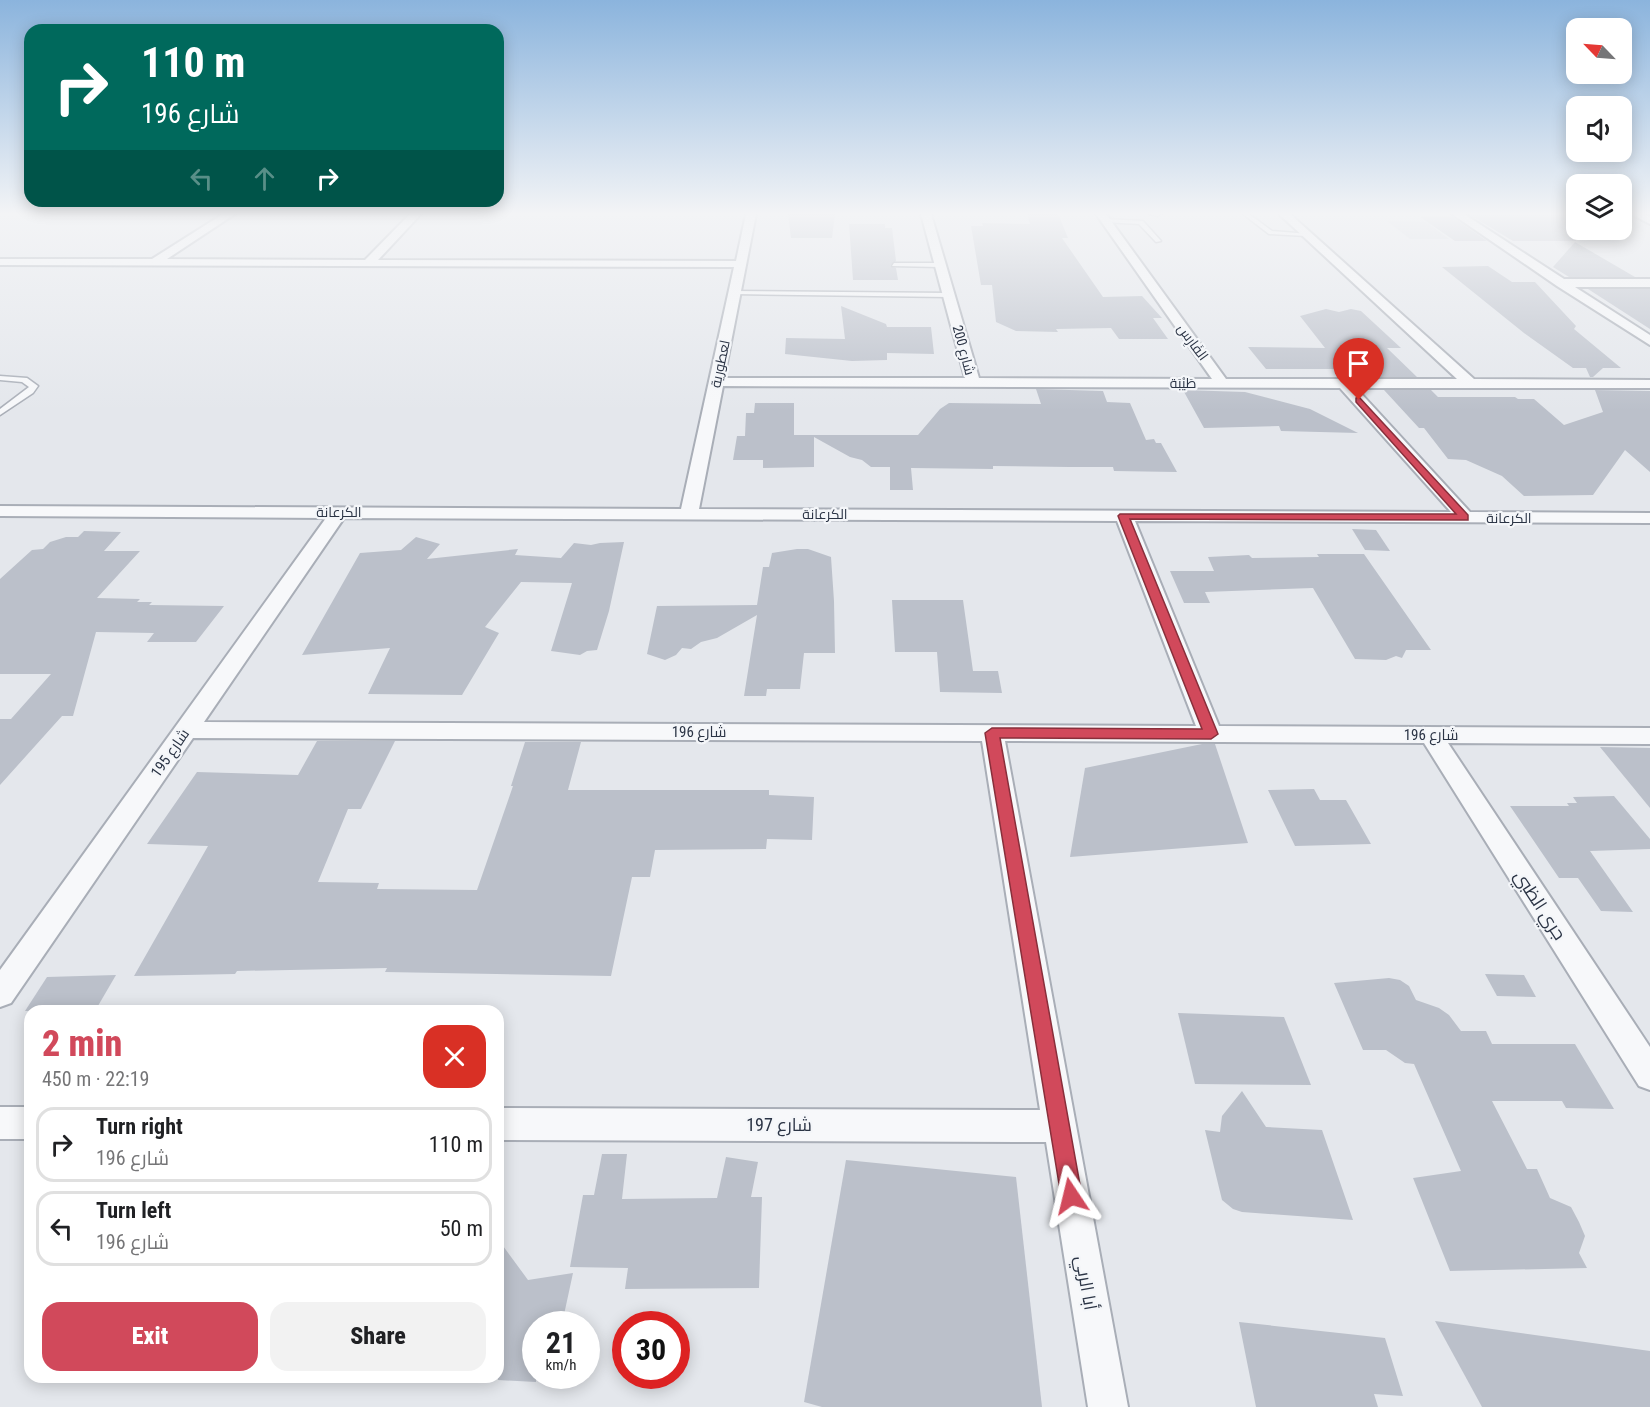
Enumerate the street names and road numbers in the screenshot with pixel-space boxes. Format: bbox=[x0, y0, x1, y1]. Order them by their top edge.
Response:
street label: الفَارِس bbox=[1173, 321, 1212, 364]
street label: شارع 200 bbox=[949, 323, 978, 377]
street label: لعطورية bbox=[707, 339, 733, 389]
street label: طَيْبَة bbox=[1170, 375, 1196, 391]
street label: الكرعانة bbox=[316, 504, 362, 520]
street label: الكرعانة bbox=[802, 506, 848, 522]
street label: الكرعانة bbox=[1486, 510, 1532, 526]
street label: شارع 196 bbox=[672, 723, 726, 743]
street label: شارع 195 bbox=[147, 725, 195, 782]
street label: شارع 196 bbox=[1404, 726, 1458, 746]
street label: جري الظبي bbox=[1507, 866, 1571, 946]
street label: شارع 197 bbox=[746, 1114, 812, 1137]
street label: أبا الربي bbox=[1067, 1254, 1102, 1313]

